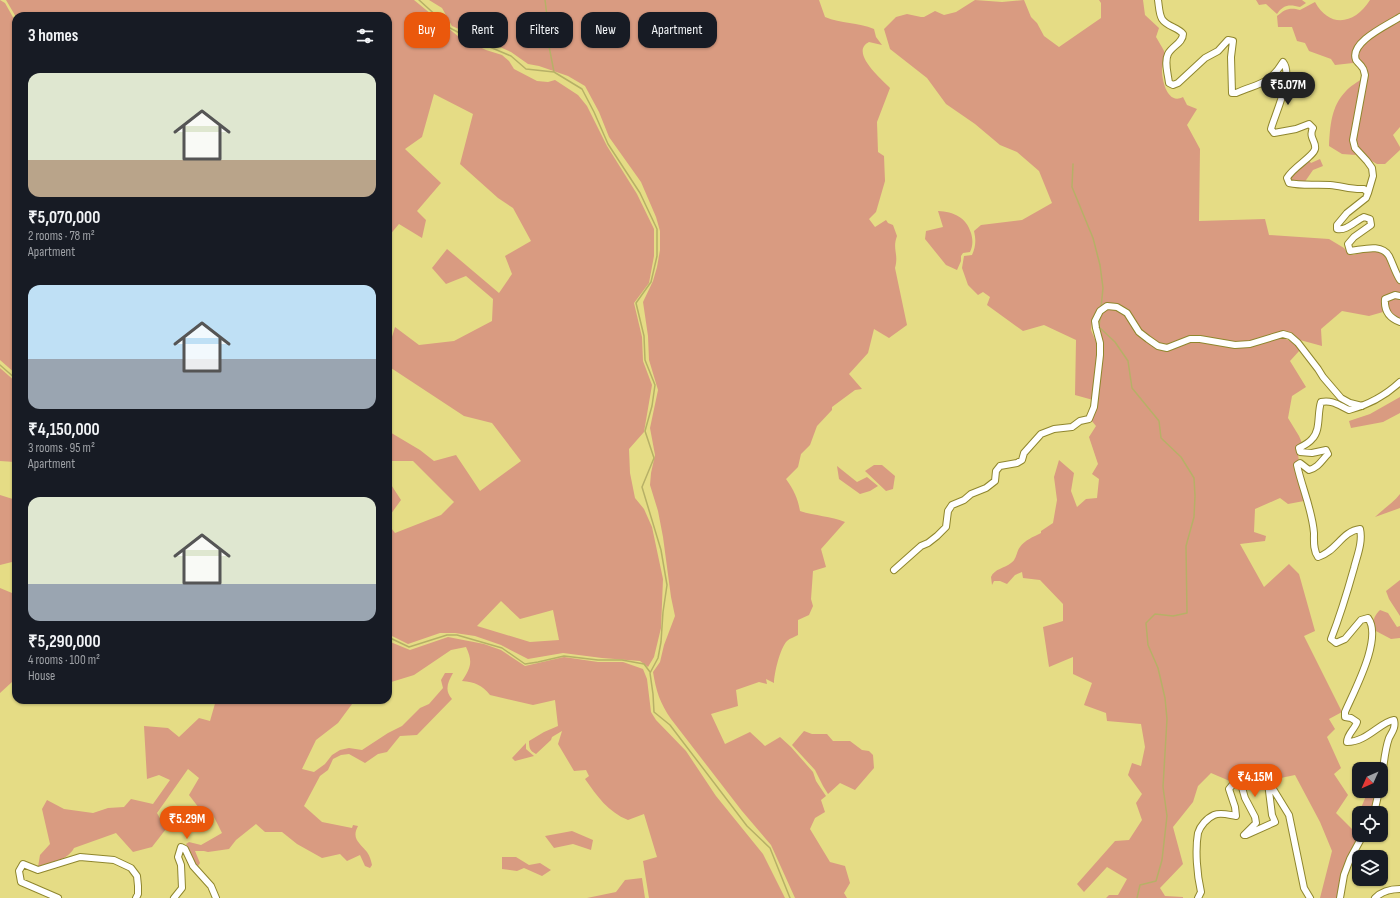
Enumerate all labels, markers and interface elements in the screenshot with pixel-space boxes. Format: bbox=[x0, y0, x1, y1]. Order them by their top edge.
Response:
chip: Buy bbox=[404, 12, 450, 48]
chip: Rent bbox=[458, 12, 508, 48]
chip: Filters bbox=[516, 12, 573, 48]
chip: New bbox=[581, 12, 630, 48]
chip: Apartment bbox=[638, 12, 717, 48]
icon: filters bbox=[354, 25, 376, 47]
text: 3 homes bbox=[28, 26, 78, 46]
pin: ₹5.07M bbox=[1255, 72, 1321, 106]
text: ₹5.07M bbox=[1270, 77, 1306, 93]
icon: home bbox=[166, 99, 238, 171]
text: ₹5,070,000 bbox=[28, 208, 100, 228]
text: 2 rooms · 78 m² bbox=[28, 228, 95, 244]
text: Apartment bbox=[28, 244, 75, 260]
icon: home bbox=[166, 311, 238, 383]
text: ₹4,150,000 bbox=[28, 420, 100, 440]
text: 3 rooms · 95 m² bbox=[28, 440, 95, 456]
text: Apartment bbox=[28, 456, 75, 472]
icon: home bbox=[166, 523, 238, 595]
text: ₹5,290,000 bbox=[28, 632, 101, 652]
text: 4 rooms · 100 m² bbox=[28, 652, 100, 668]
text: House bbox=[28, 668, 55, 684]
north arrow bbox=[1352, 762, 1388, 798]
map controls bbox=[1352, 762, 1388, 886]
pin: ₹4.15M bbox=[1222, 764, 1288, 798]
text: ₹4.15M bbox=[1237, 769, 1273, 785]
pin: ₹5.29M bbox=[154, 806, 220, 840]
button: locate bbox=[1352, 806, 1388, 842]
text: ₹5.29M bbox=[169, 811, 205, 827]
button: layers bbox=[1352, 850, 1388, 886]

